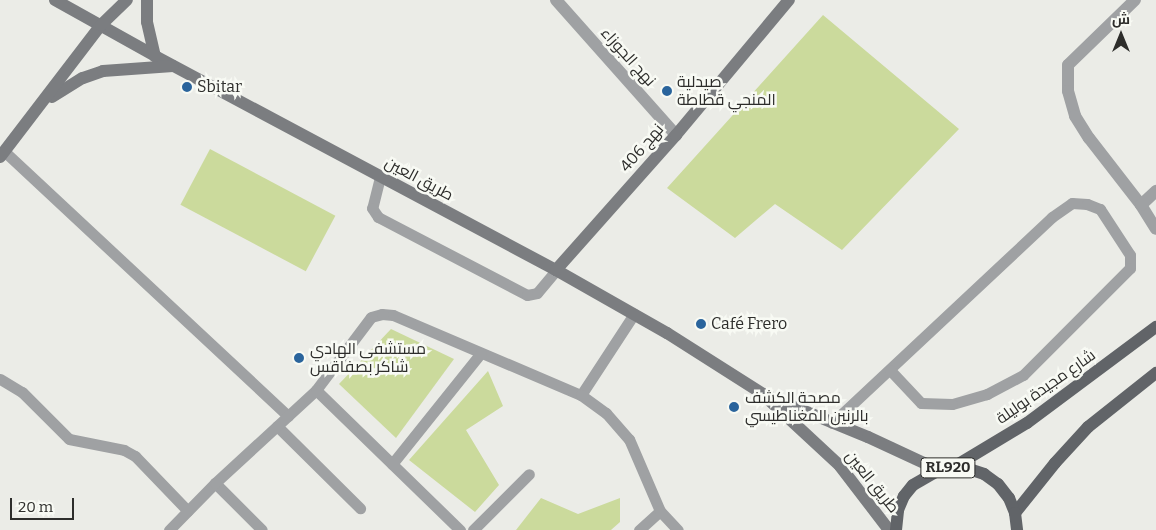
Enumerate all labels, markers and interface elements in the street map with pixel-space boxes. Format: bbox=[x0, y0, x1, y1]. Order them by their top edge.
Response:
north arrow bbox=[1096, 10, 1146, 60]
text: ش bbox=[1112, 11, 1130, 28]
street label: نهج الجوزاء bbox=[596, 23, 660, 91]
place label: صيدلية المنجي قطاطة bbox=[677, 72, 776, 110]
place label: Sbitar bbox=[197, 77, 242, 97]
marker: Sbitar bbox=[181, 81, 193, 93]
marker: صيدلية المنجي قطاطة bbox=[661, 85, 673, 97]
street label: نهج 406 bbox=[616, 120, 668, 176]
street label: طريق العين bbox=[382, 153, 456, 205]
place label: Café Frero bbox=[711, 314, 787, 334]
marker: Café Frero bbox=[695, 318, 707, 330]
place label: مستشفى الهادي شاكر بصفاقس bbox=[310, 339, 426, 377]
street label: شارع مجيدة بوليلة bbox=[993, 346, 1099, 428]
marker: مستشفى الهادي شاكر بصفاقس bbox=[292, 351, 306, 365]
place label: مصحة الكشف بالرنين المغناطيسي bbox=[745, 388, 869, 426]
marker: مصحة الكشف بالرنين المغناطيسي bbox=[727, 400, 741, 414]
street label: طريق العين bbox=[841, 447, 903, 517]
road number: RL920 bbox=[919, 456, 977, 480]
scale bar bbox=[12, 488, 76, 520]
text: 20 m bbox=[18, 498, 53, 516]

